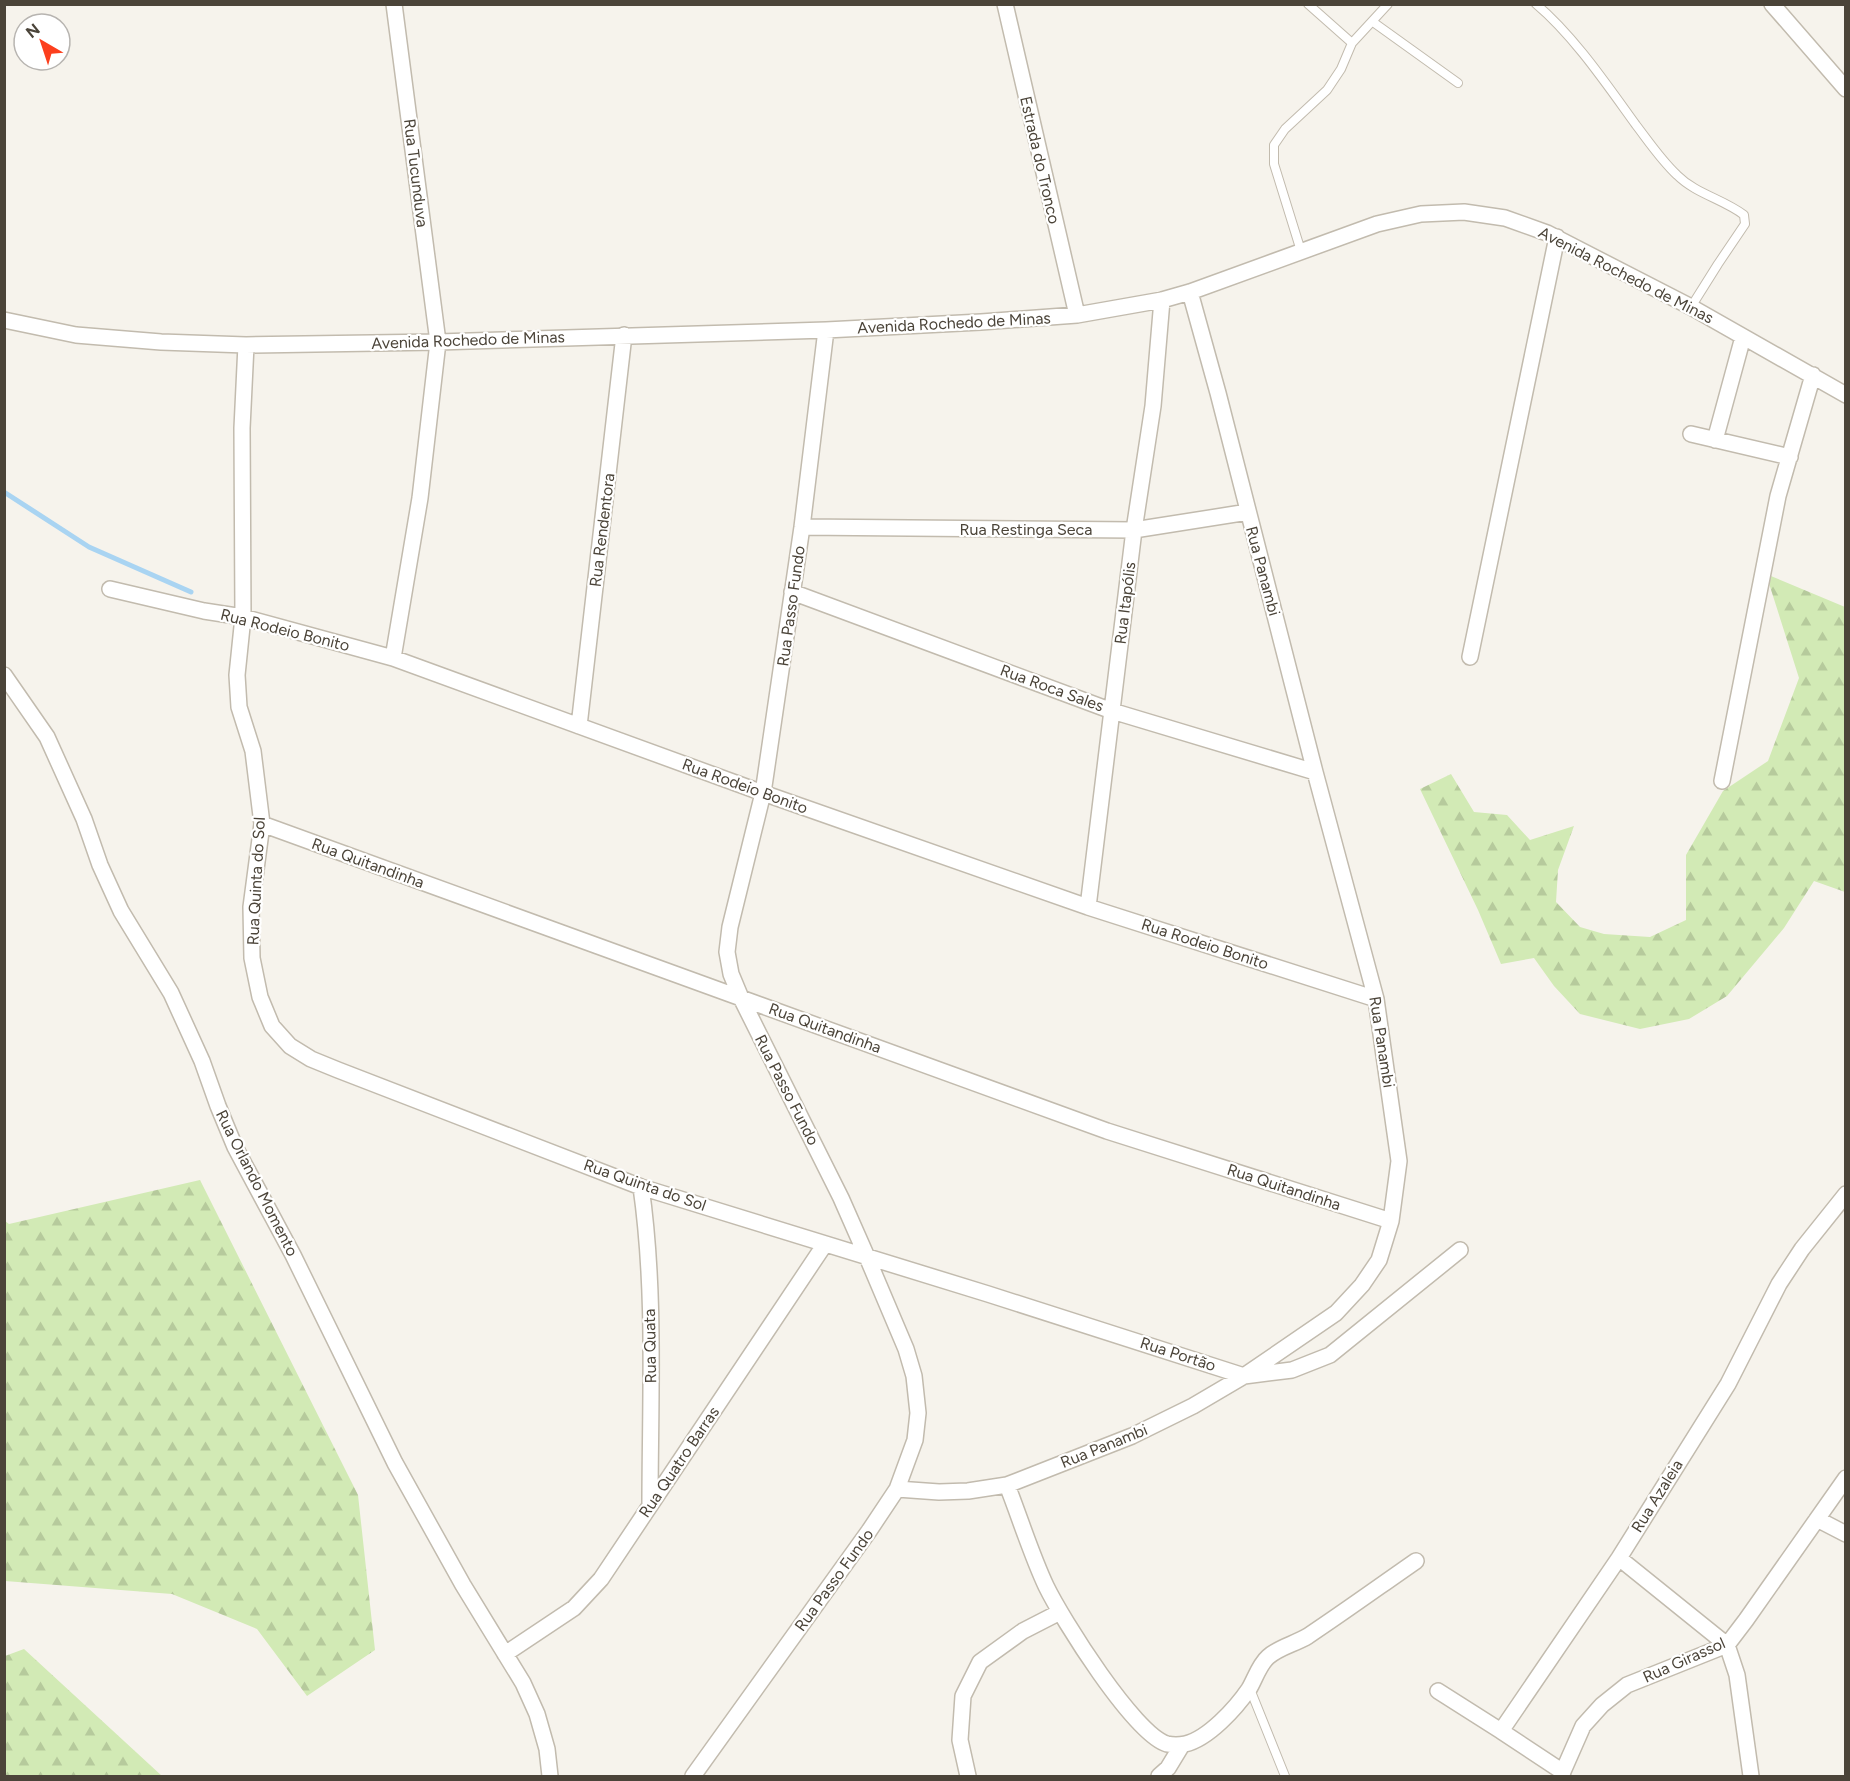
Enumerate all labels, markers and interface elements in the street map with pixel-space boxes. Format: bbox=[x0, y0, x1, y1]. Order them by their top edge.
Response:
north arrow bbox=[12, 12, 72, 72]
text: N bbox=[22, 19, 44, 42]
street label: Estrada do Tronco bbox=[1016, 94, 1064, 226]
street label: Rua Tucunduva bbox=[400, 118, 432, 228]
street label: Avenida Rochedo de Minas bbox=[1535, 223, 1717, 327]
street label: Avenida Rochedo de Minas bbox=[857, 308, 1051, 338]
street label: Avenida Rochedo de Minas bbox=[371, 327, 565, 353]
street label: Rua Rendentora bbox=[586, 472, 618, 588]
street label: Rua Restinga Seca bbox=[960, 520, 1092, 539]
street label: Rua Panambi bbox=[1242, 524, 1284, 618]
street label: Rua Passo Fundo bbox=[773, 545, 809, 667]
street label: Rua Itapólis bbox=[1111, 561, 1139, 645]
street label: Rua Rodeio Bonito bbox=[218, 605, 352, 655]
street label: Rua Roca Sales bbox=[998, 660, 1106, 716]
street label: Rua Rodeio Bonito bbox=[680, 754, 810, 818]
street label: Rua Quinta do Sol bbox=[243, 816, 269, 946]
street label: Rua Quitandinha bbox=[309, 834, 427, 892]
street label: Rua Rodeio Bonito bbox=[1139, 915, 1271, 973]
street label: Rua Panambi bbox=[1365, 995, 1399, 1089]
street label: Rua Quitandinha bbox=[766, 999, 884, 1057]
street label: Rua Passo Fundo bbox=[751, 1032, 823, 1148]
street label: Rua Orlando Momento bbox=[212, 1107, 302, 1259]
street label: Rua Quinta do Sol bbox=[581, 1155, 709, 1215]
street label: Rua Quitandinha bbox=[1225, 1160, 1343, 1214]
street label: Rua Quata bbox=[640, 1308, 660, 1384]
street label: Rua Portão bbox=[1138, 1333, 1218, 1375]
street label: Rua Quatro Barras bbox=[635, 1403, 723, 1521]
street label: Rua Panambi bbox=[1058, 1420, 1150, 1472]
street label: Rua Azaleia bbox=[1627, 1456, 1687, 1536]
street label: Rua Passo Fundo bbox=[791, 1525, 877, 1635]
street label: Rua Girassol bbox=[1640, 1633, 1728, 1687]

